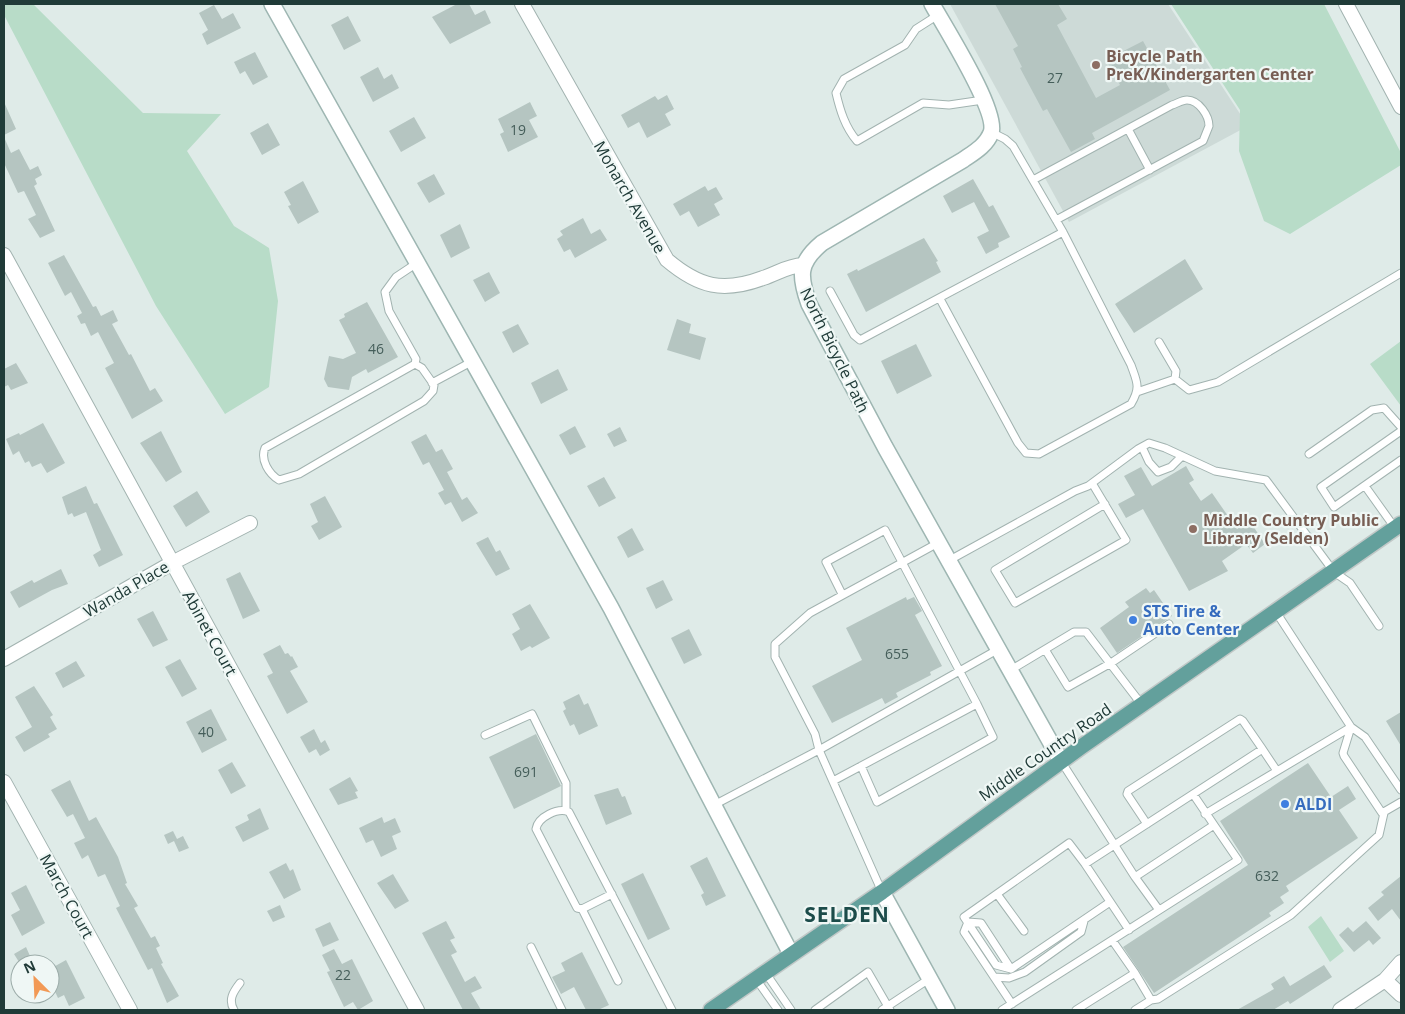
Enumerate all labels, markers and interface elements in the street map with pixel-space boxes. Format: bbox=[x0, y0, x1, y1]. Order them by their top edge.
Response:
place label: Bicycle Path PreK/Kindergarten Center bbox=[1106, 45, 1314, 85]
marker: Bicycle Path PreK/Kindergarten Center bbox=[1090, 59, 1102, 71]
house number: 27 bbox=[1047, 68, 1063, 87]
house number: 19 bbox=[510, 120, 526, 139]
street label: Monarch Avenue bbox=[589, 137, 671, 257]
street label: North Bicycle Path bbox=[795, 284, 875, 416]
house number: 46 bbox=[368, 339, 384, 358]
place label: Middle Country Public Library (Selden) bbox=[1203, 509, 1379, 549]
marker: Middle Country Public Library (Selden) bbox=[1187, 523, 1199, 535]
street label: Wanda Place bbox=[79, 556, 173, 622]
street label: Abinet Court bbox=[178, 586, 243, 680]
place label: STS Tire & Auto Center bbox=[1143, 600, 1239, 640]
marker: STS Tire & Auto Center bbox=[1127, 614, 1139, 626]
house number: 655 bbox=[885, 644, 909, 663]
street label: Middle Country Road bbox=[974, 698, 1116, 806]
house number: 40 bbox=[198, 722, 214, 741]
house number: 691 bbox=[514, 762, 538, 781]
place label: ALDI bbox=[1295, 793, 1332, 815]
marker: ALDI bbox=[1279, 798, 1291, 810]
street label: March Court bbox=[35, 850, 99, 942]
house number: 632 bbox=[1255, 866, 1279, 885]
district label: SELDEN bbox=[804, 900, 890, 928]
north arrow bbox=[10, 954, 60, 1004]
text: N bbox=[20, 956, 39, 978]
house number: 22 bbox=[335, 965, 351, 984]

